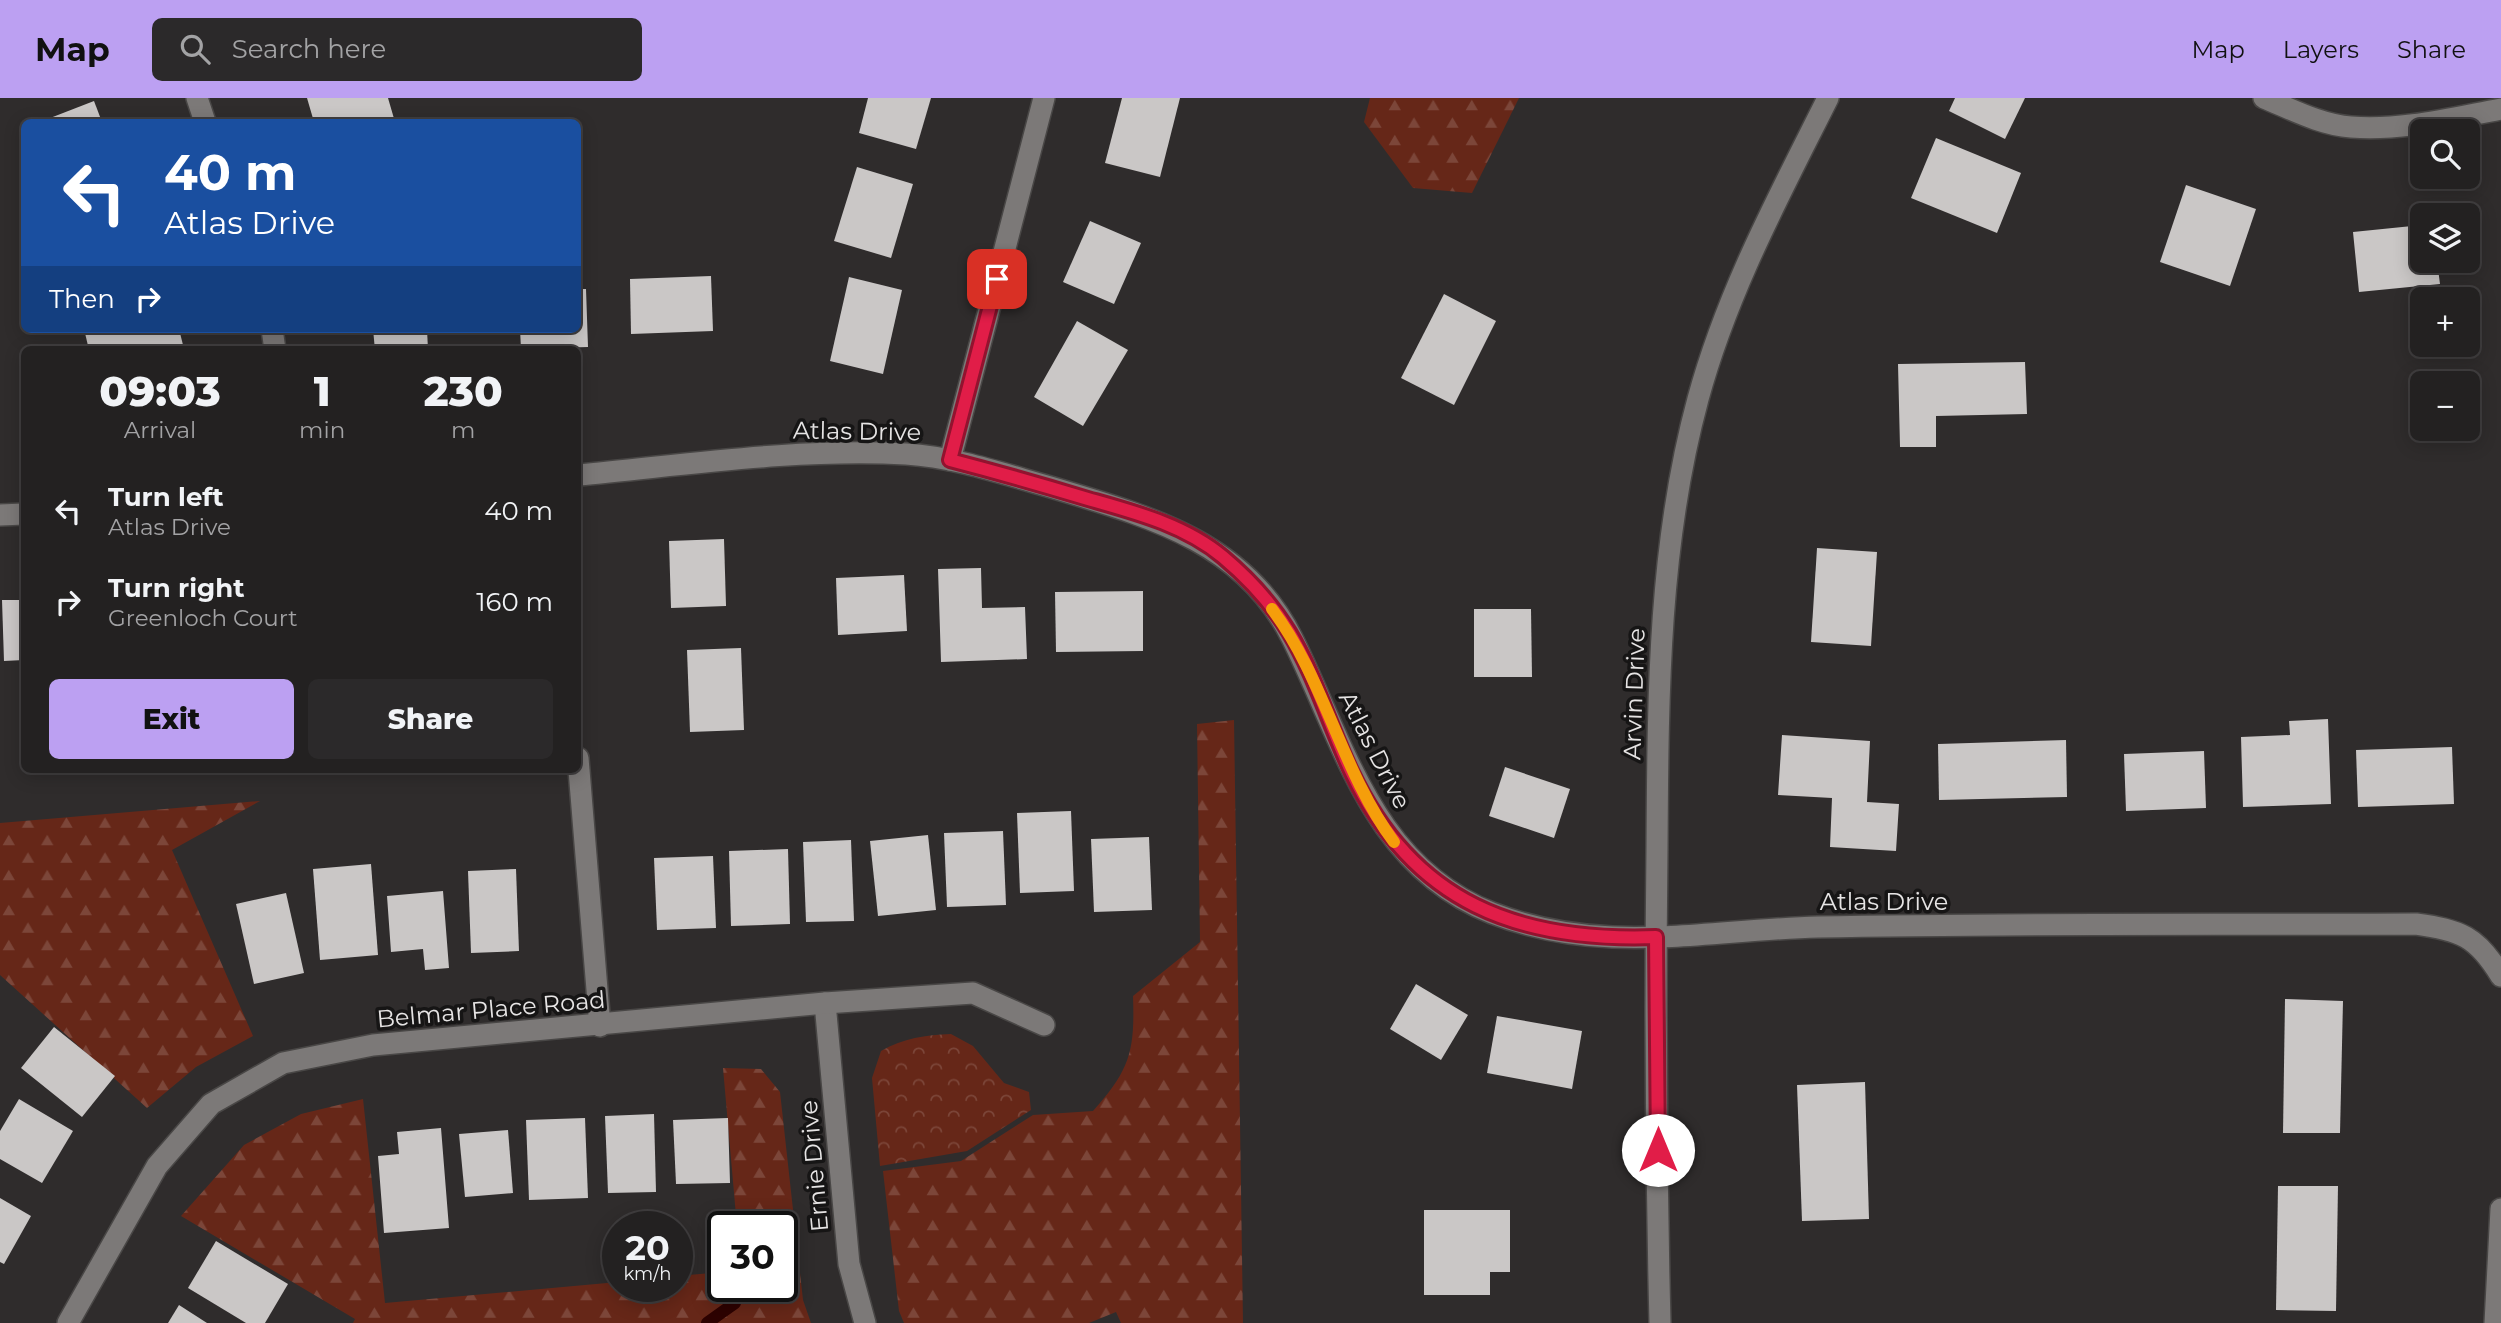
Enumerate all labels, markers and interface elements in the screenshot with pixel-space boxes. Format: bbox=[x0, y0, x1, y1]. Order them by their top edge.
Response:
search box bbox=[152, 18, 642, 81]
text: Map bbox=[35, 29, 110, 69]
icon: search bbox=[176, 30, 214, 68]
text: Search here bbox=[232, 33, 386, 65]
text: Map bbox=[2191, 35, 2245, 64]
text: Layers bbox=[2283, 35, 2359, 64]
text: Share bbox=[2397, 35, 2466, 64]
map controls bbox=[2410, 119, 2480, 441]
button: search bbox=[2410, 119, 2480, 189]
text: 40 m bbox=[164, 143, 296, 202]
icon: left bbox=[49, 147, 140, 238]
text: Atlas Drive bbox=[164, 203, 335, 242]
button: layers bbox=[2410, 203, 2480, 273]
pin bbox=[967, 249, 1027, 309]
icon: arrive bbox=[978, 260, 1016, 298]
icon: right bbox=[129, 280, 167, 318]
text: Then bbox=[49, 283, 115, 315]
button: + bbox=[2410, 287, 2480, 357]
text: 09:03 bbox=[99, 365, 221, 417]
text: 1 bbox=[314, 365, 331, 417]
text: 230 bbox=[423, 365, 503, 417]
button: − bbox=[2410, 371, 2480, 441]
street label: Atlas Drive bbox=[793, 415, 921, 447]
text: Arrival bbox=[124, 416, 196, 444]
text: min bbox=[299, 416, 345, 444]
text: m bbox=[451, 416, 475, 444]
text: Turn left bbox=[108, 481, 224, 513]
icon: left bbox=[49, 492, 87, 530]
text: 40 m bbox=[484, 495, 553, 527]
text: Atlas Drive bbox=[108, 513, 231, 541]
text: Turn right bbox=[108, 572, 244, 604]
icon: right bbox=[49, 583, 87, 621]
text: 160 m bbox=[476, 586, 553, 618]
text: Greenloch Court bbox=[108, 604, 298, 632]
street label: Arvin Drive bbox=[1617, 628, 1651, 760]
button: Exit bbox=[49, 679, 294, 759]
button: Share bbox=[308, 679, 553, 759]
street label: Atlas Drive bbox=[1333, 686, 1417, 814]
street label: Atlas Drive bbox=[1820, 887, 1948, 916]
street label: Belmar Place Road bbox=[376, 985, 606, 1033]
street label: Ernie Drive bbox=[794, 1099, 834, 1233]
position arrow bbox=[1621, 1113, 1695, 1187]
speed limit sign: 30 bbox=[707, 1211, 798, 1302]
text: 20 bbox=[625, 1226, 670, 1269]
text: km/h bbox=[623, 1263, 672, 1285]

